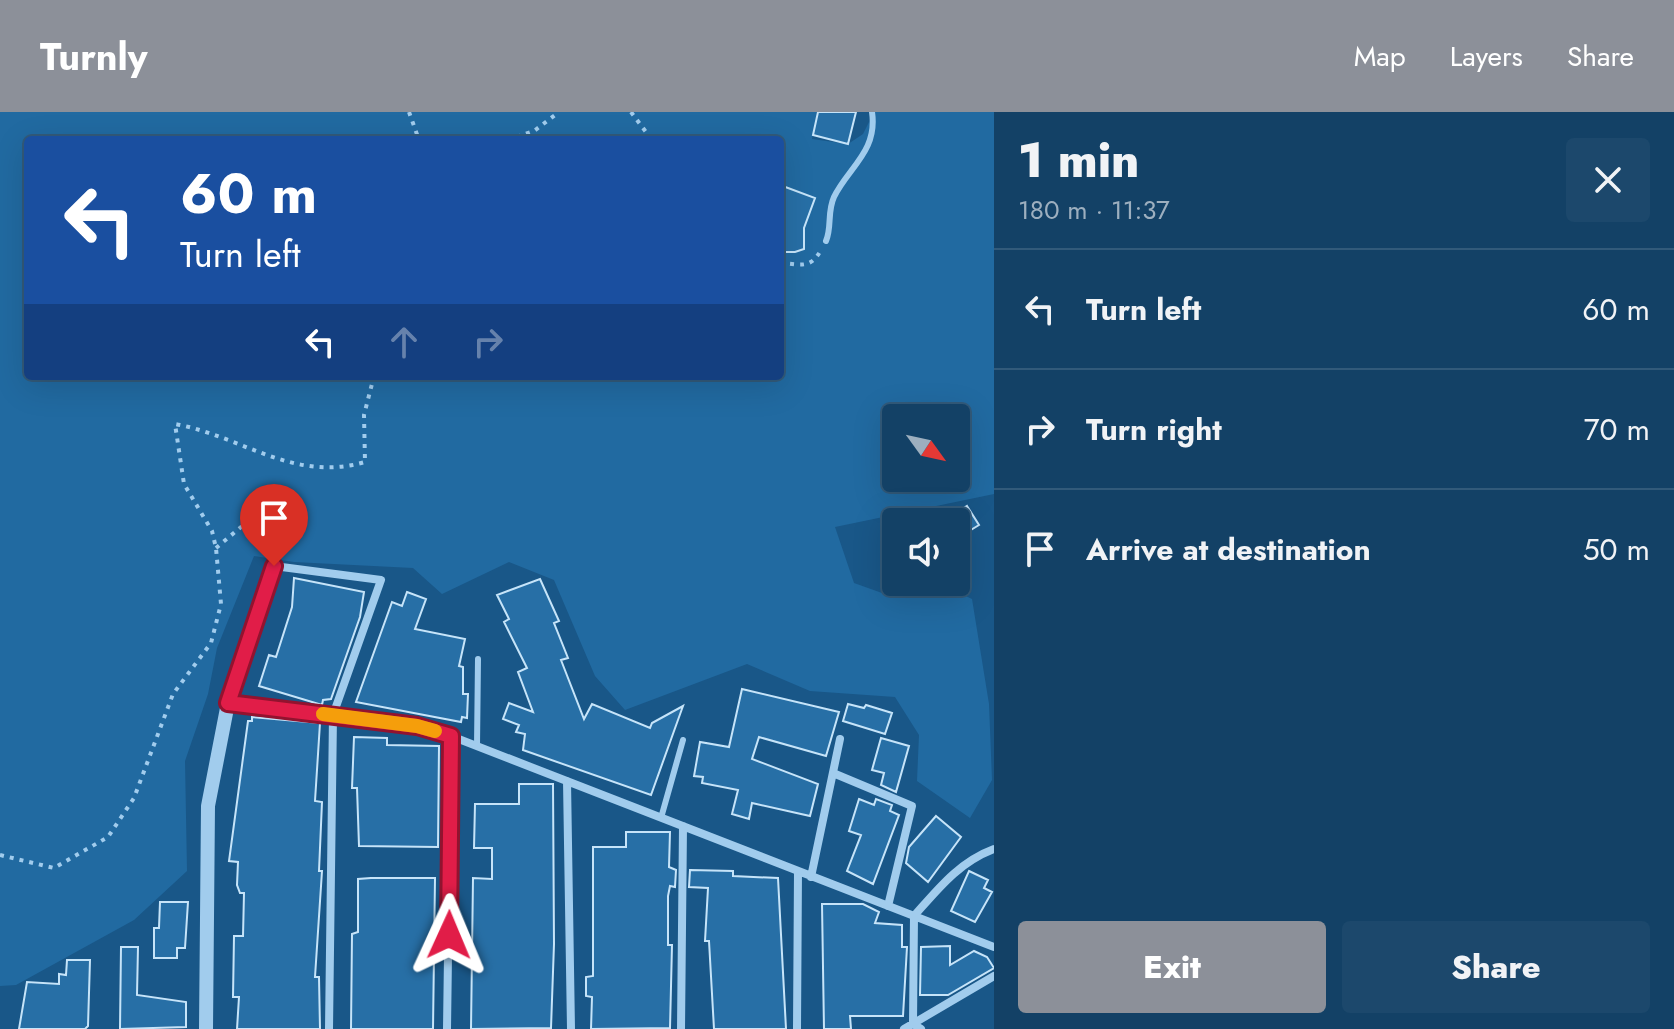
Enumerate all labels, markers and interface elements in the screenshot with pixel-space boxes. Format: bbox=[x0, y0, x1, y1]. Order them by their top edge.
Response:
text: Turnly bbox=[40, 29, 148, 84]
text: Map bbox=[1354, 36, 1406, 77]
text: Layers bbox=[1450, 36, 1523, 77]
text: Share bbox=[1567, 36, 1634, 77]
text: 1 min bbox=[1018, 126, 1139, 195]
button: close bbox=[1566, 138, 1650, 222]
text: 60 m bbox=[180, 153, 317, 234]
icon: left bbox=[48, 168, 152, 272]
text: 180 m · 11:37 bbox=[1018, 191, 1170, 229]
text: Turn left bbox=[180, 228, 301, 280]
icon: left bbox=[1018, 287, 1062, 331]
text: Turn left bbox=[1086, 288, 1201, 331]
text: 60 m bbox=[1582, 288, 1650, 331]
icon: left bbox=[298, 320, 342, 364]
icon: ahead bbox=[382, 320, 426, 364]
icon: right bbox=[466, 320, 510, 364]
north arrow bbox=[882, 404, 970, 492]
map controls bbox=[882, 404, 970, 596]
icon: right bbox=[1018, 407, 1062, 451]
text: Turn right bbox=[1086, 408, 1222, 451]
text: 70 m bbox=[1584, 408, 1650, 451]
pin bbox=[240, 484, 308, 566]
icon: arrive bbox=[252, 496, 296, 540]
button: sound bbox=[882, 508, 970, 596]
icon: arrive bbox=[1018, 527, 1062, 571]
text: Arrive at destination bbox=[1086, 528, 1371, 571]
text: 50 m bbox=[1583, 528, 1650, 571]
position arrow bbox=[407, 893, 491, 977]
button: Exit bbox=[1018, 921, 1326, 1013]
button: Share bbox=[1342, 921, 1650, 1013]

